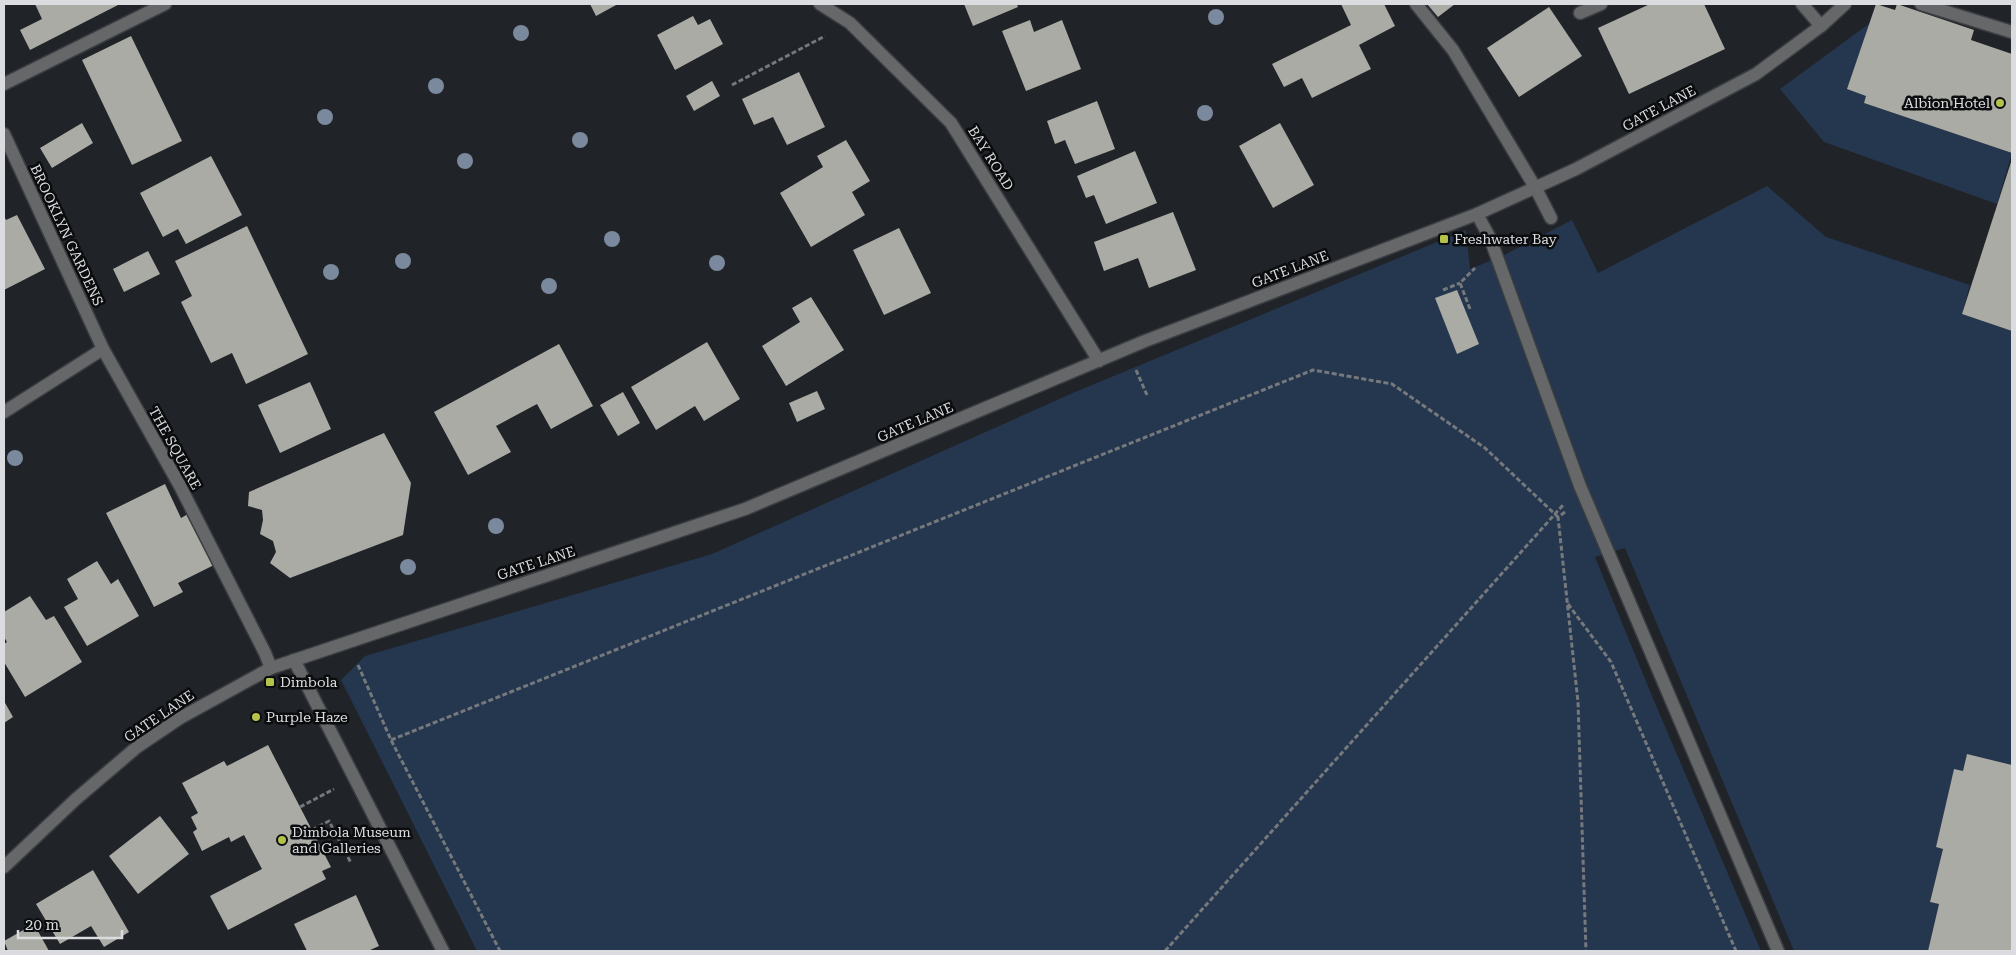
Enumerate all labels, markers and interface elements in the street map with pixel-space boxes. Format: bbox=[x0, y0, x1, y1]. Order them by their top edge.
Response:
street label: GATE LANE bbox=[1620, 82, 1698, 134]
place label: Albion Hotel bbox=[1904, 95, 1991, 111]
marker: Albion Hotel bbox=[1994, 97, 2006, 109]
street label: BAY ROAD bbox=[965, 123, 1017, 193]
street label: BROOKLYN GARDENS bbox=[27, 162, 107, 308]
place label: Freshwater Bay bbox=[1454, 231, 1558, 247]
marker: Freshwater Bay bbox=[1438, 233, 1450, 245]
street label: GATE LANE bbox=[1249, 247, 1331, 291]
street label: GATE LANE bbox=[875, 399, 955, 445]
street label: THE SQUARE bbox=[146, 404, 204, 492]
street label: GATE LANE bbox=[495, 543, 577, 583]
place label: Dimbola bbox=[280, 674, 338, 690]
marker: Dimbola bbox=[264, 676, 276, 688]
street label: GATE LANE bbox=[121, 687, 197, 745]
place label: Purple Haze bbox=[266, 709, 348, 725]
marker: Purple Haze bbox=[250, 711, 262, 723]
place label: Dimbola Museum and Galleries bbox=[292, 824, 411, 856]
marker: Dimbola Museum and Galleries bbox=[276, 834, 288, 846]
scale bar bbox=[18, 908, 121, 940]
text: 20 m bbox=[25, 916, 60, 934]

